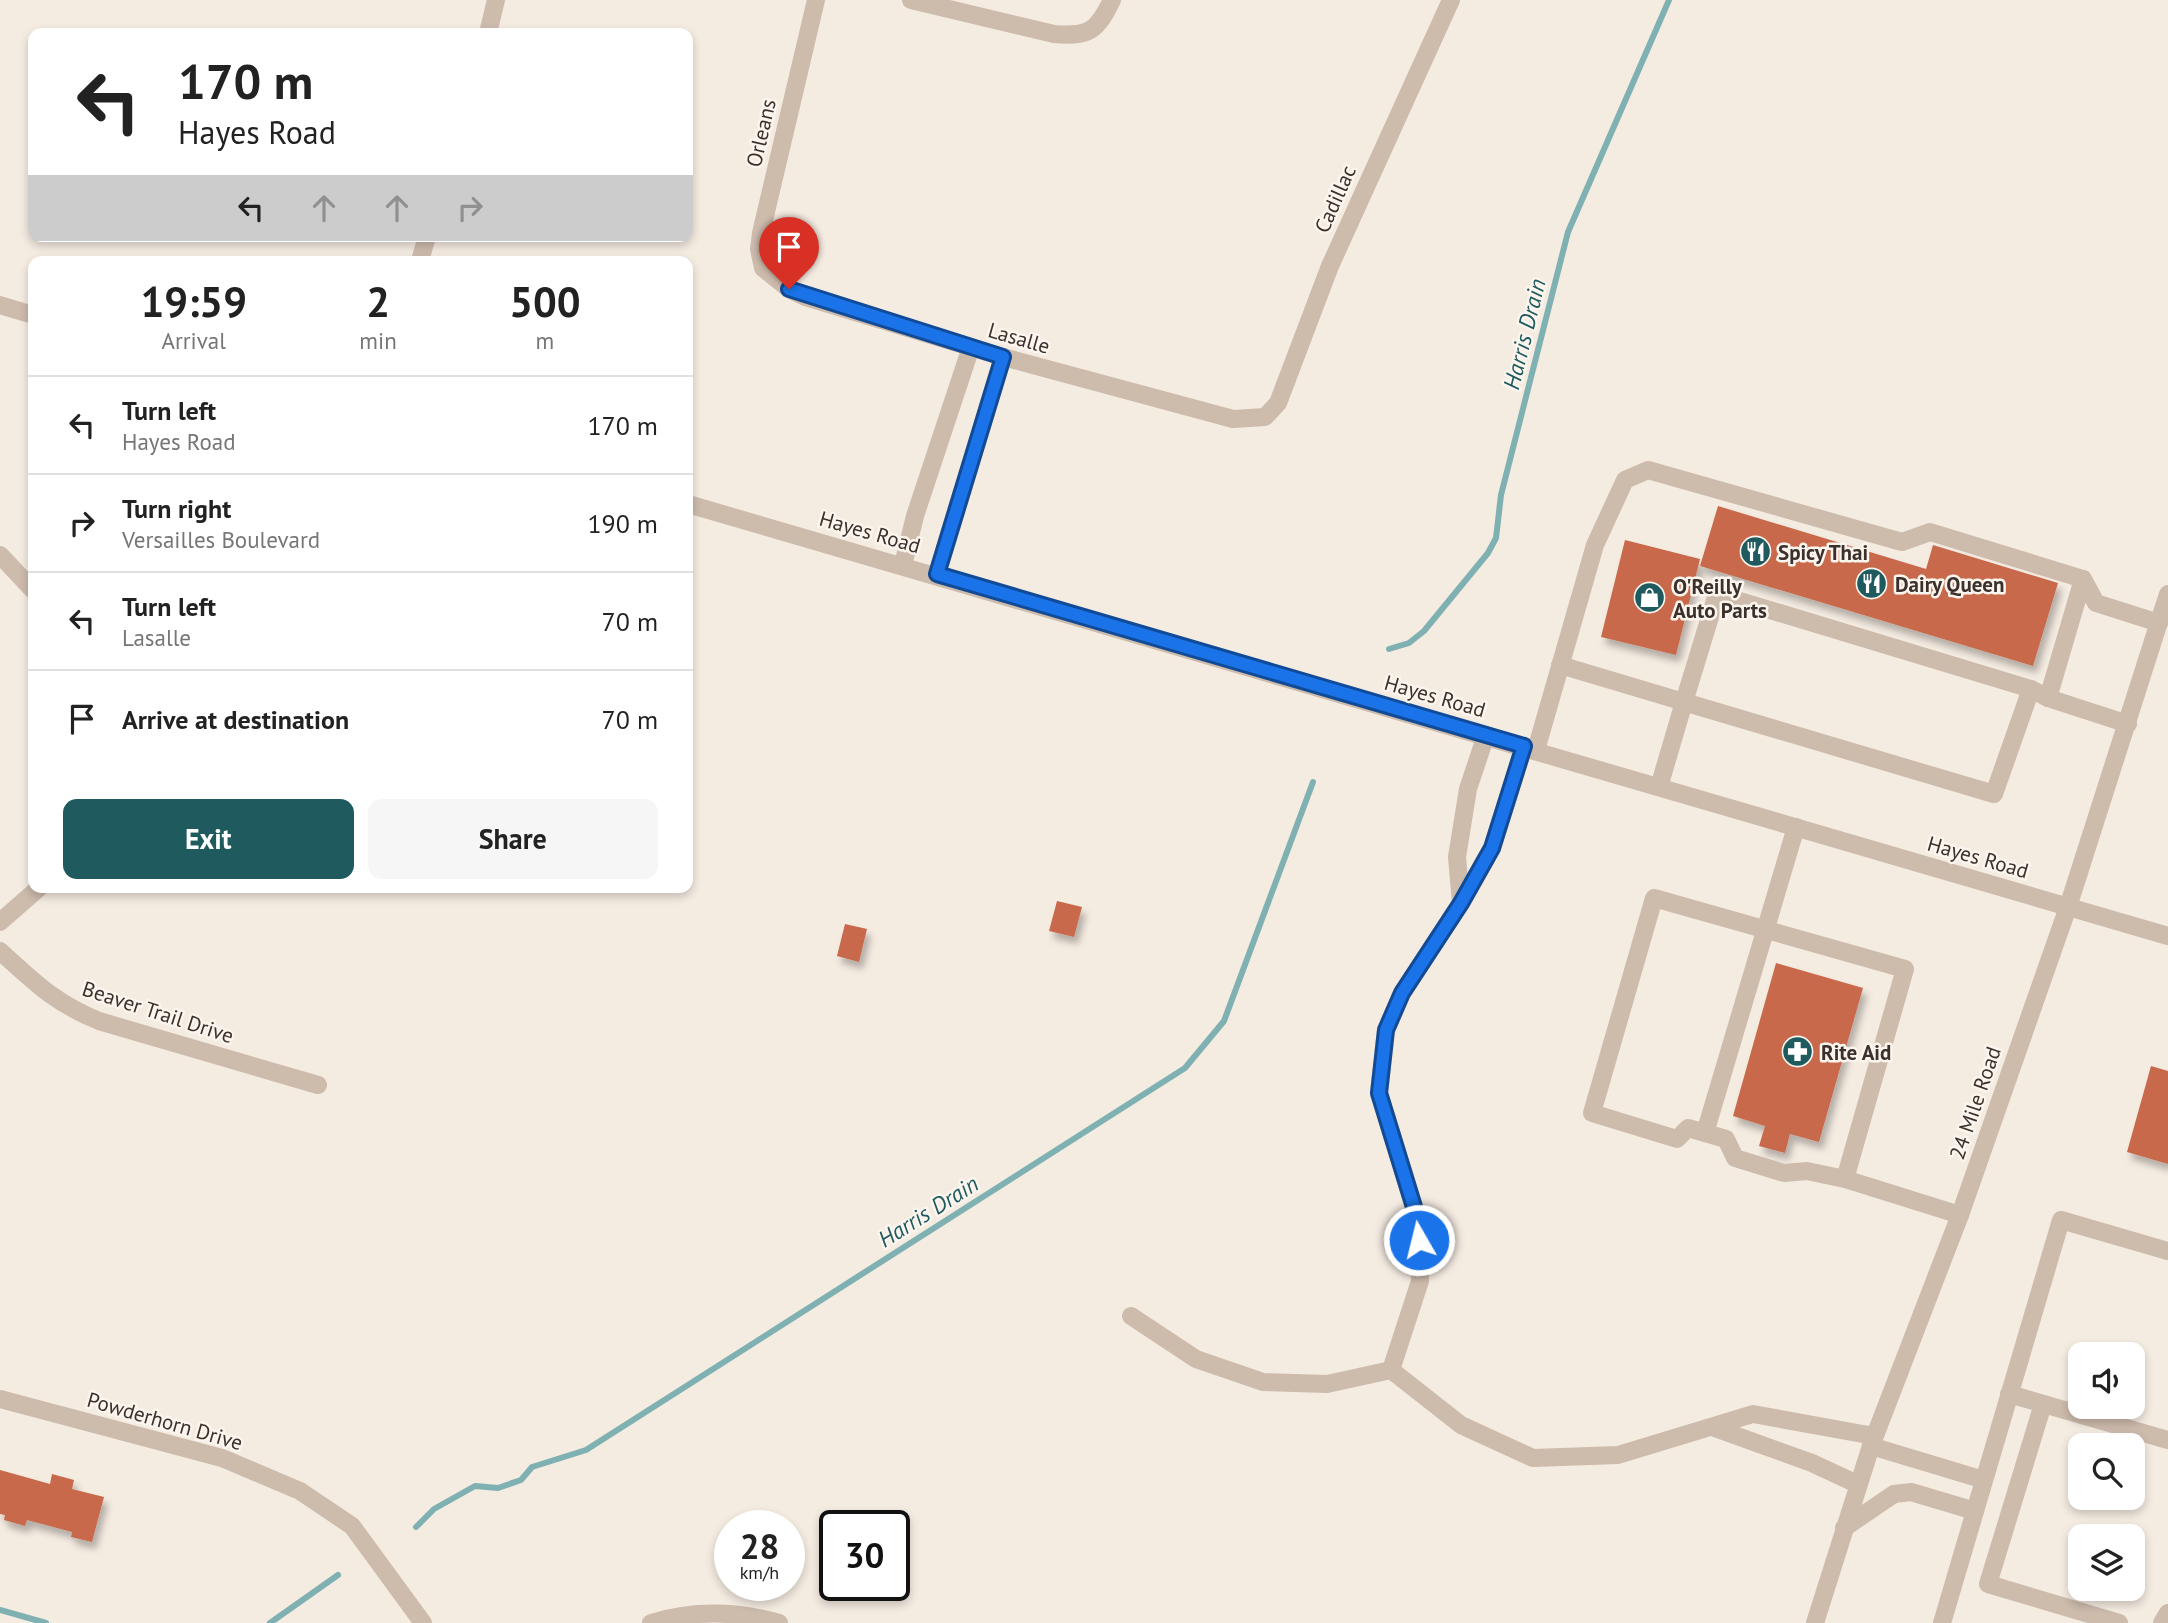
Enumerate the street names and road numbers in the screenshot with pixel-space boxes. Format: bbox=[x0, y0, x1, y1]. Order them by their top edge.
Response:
street label: Orleans bbox=[740, 96, 782, 170]
street label: Cadillac bbox=[1308, 161, 1362, 237]
street label: Lasalle bbox=[985, 316, 1053, 360]
street label: Hayes Road bbox=[816, 505, 924, 559]
street label: Hayes Road bbox=[1381, 669, 1489, 723]
street label: Hayes Road bbox=[1924, 830, 2032, 884]
street label: Beaver Trail Drive bbox=[79, 975, 237, 1049]
street label: 24 Mile Road bbox=[1943, 1043, 2007, 1163]
street label: Powderhorn Drive bbox=[84, 1386, 246, 1456]

